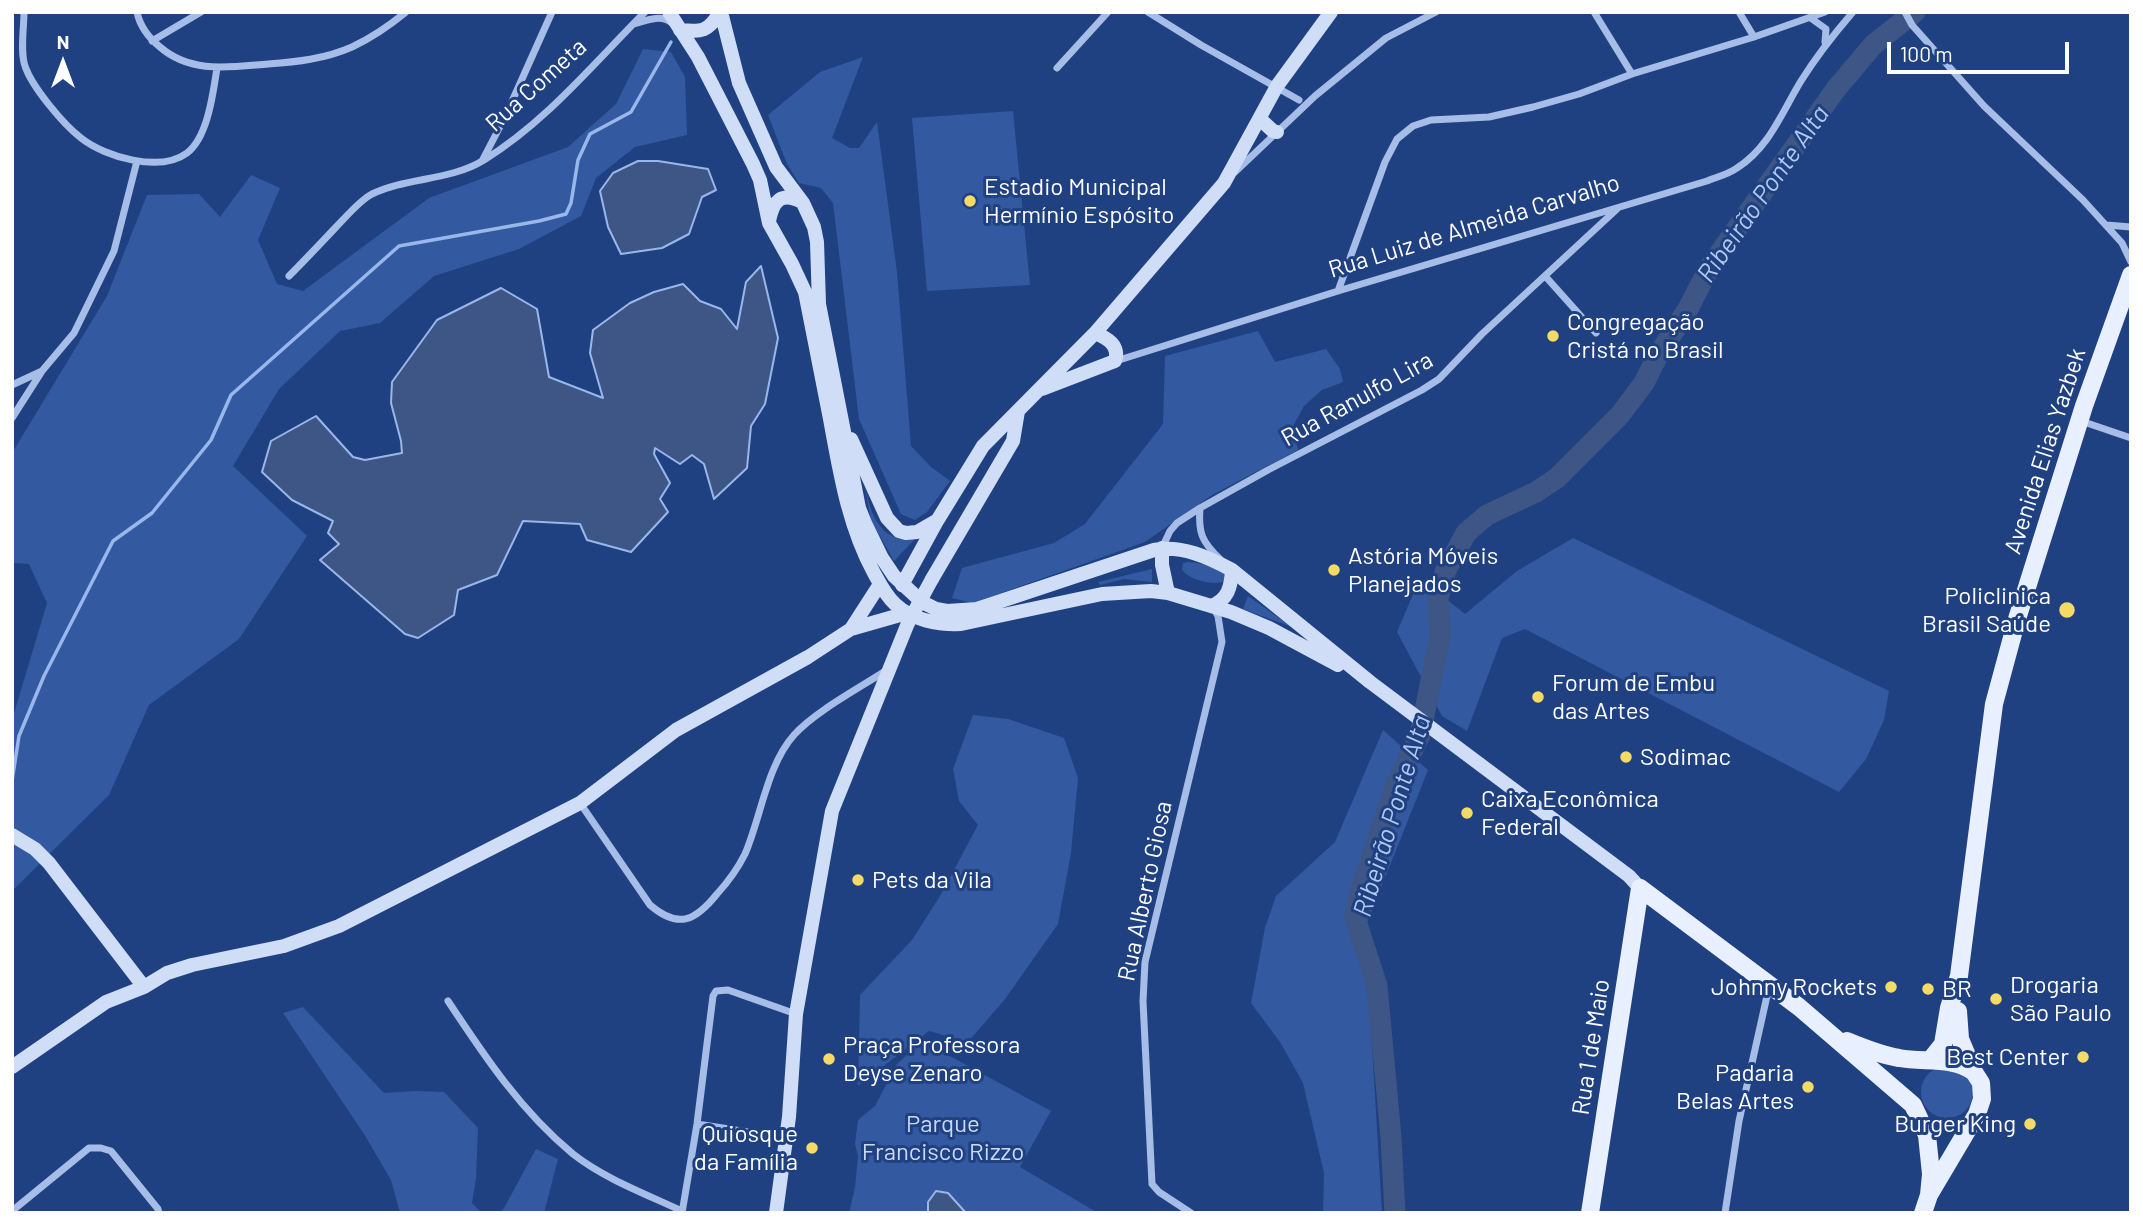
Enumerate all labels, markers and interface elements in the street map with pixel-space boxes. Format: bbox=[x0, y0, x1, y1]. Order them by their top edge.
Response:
north arrow bbox=[28, 28, 98, 98]
scale bar bbox=[1891, 28, 2073, 72]
text: N bbox=[57, 30, 69, 53]
street label: Rua Cometa bbox=[480, 32, 592, 138]
text: 100 m bbox=[1900, 41, 1953, 66]
water label: Ribeirão Ponte Alta bbox=[1690, 99, 1836, 289]
street label: Rua Luiz de Almeida Carvalho bbox=[1325, 168, 1623, 284]
place label: Estadio Municipal Hermínio Espósito bbox=[984, 173, 1174, 229]
marker: Estadio Municipal Hermínio Espósito bbox=[962, 193, 978, 209]
place label: Congregação Cristá no Brasil bbox=[1567, 308, 1724, 364]
marker: Congregação Cristá no Brasil bbox=[1545, 328, 1561, 344]
street label: Avenida Elias Yazbek bbox=[1998, 344, 2092, 558]
street label: Rua Ranulfo Lira bbox=[1276, 345, 1438, 453]
place label: Astória Móveis Planejados bbox=[1348, 542, 1498, 598]
marker: Astória Móveis Planejados bbox=[1326, 562, 1342, 578]
place label: Policlinica Brasil Saúde bbox=[1922, 582, 2051, 638]
marker: Policlinica Brasil Saúde bbox=[2057, 600, 2077, 620]
place label: Forum de Embu das Artes bbox=[1552, 669, 1715, 725]
marker: Forum de Embu das Artes bbox=[1530, 689, 1546, 705]
water label: Ribeirão Ponte Alta bbox=[1347, 712, 1437, 920]
place label: Sodimac bbox=[1640, 743, 1731, 771]
marker: Sodimac bbox=[1618, 749, 1634, 765]
place label: Caixa Econômica Federal bbox=[1481, 785, 1659, 841]
street label: Rua Alberto Giosa bbox=[1112, 798, 1178, 984]
marker: Caixa Econômica Federal bbox=[1459, 805, 1475, 821]
place label: Pets da Vila bbox=[872, 866, 992, 894]
marker: Pets da Vila bbox=[850, 872, 866, 888]
place label: Drogaria São Paulo bbox=[2010, 971, 2112, 1027]
place label: Johnny Rockets bbox=[1711, 973, 1877, 1001]
place label: BR bbox=[1942, 975, 1972, 1003]
street label: Rua 1 de Maio bbox=[1566, 977, 1616, 1117]
marker: Johnny Rockets bbox=[1883, 979, 1899, 995]
marker: BR bbox=[1920, 981, 1936, 997]
marker: Drogaria São Paulo bbox=[1988, 991, 2004, 1007]
place label: Praça Professora Deyse Zenaro bbox=[843, 1031, 1020, 1087]
place label: Best Center bbox=[1946, 1043, 2069, 1071]
marker: Best Center bbox=[2075, 1049, 2091, 1065]
marker: Praça Professora Deyse Zenaro bbox=[821, 1051, 837, 1067]
place label: Padaria Belas Artes bbox=[1676, 1059, 1794, 1115]
marker: Padaria Belas Artes bbox=[1800, 1079, 1816, 1095]
park label: Parque Francisco Rizzo bbox=[862, 1110, 1024, 1166]
place label: Burger King bbox=[1894, 1110, 2016, 1138]
marker: Burger King bbox=[2022, 1116, 2038, 1132]
place label: Quiosque da Família bbox=[694, 1120, 798, 1176]
marker: Quiosque da Família bbox=[804, 1140, 820, 1156]

